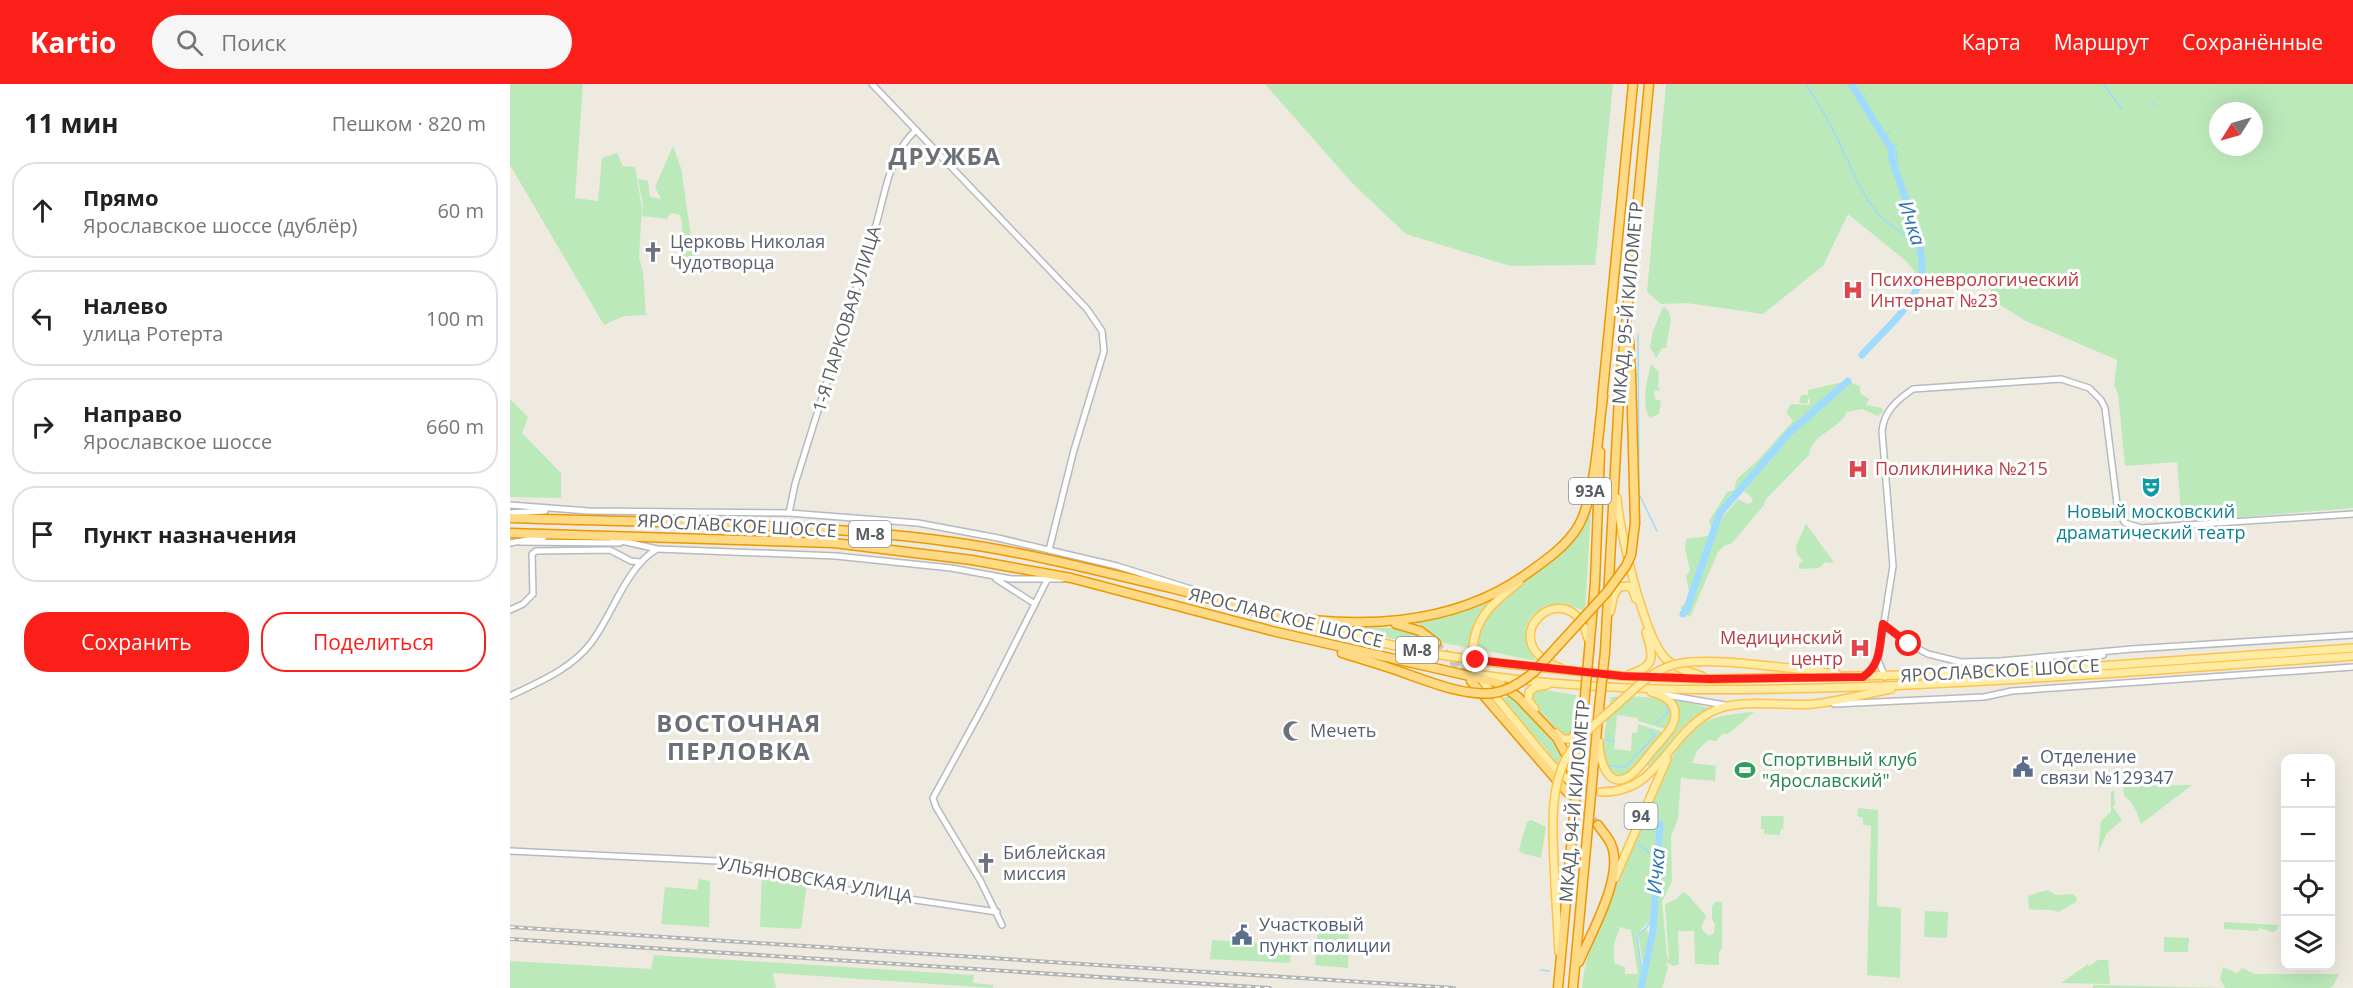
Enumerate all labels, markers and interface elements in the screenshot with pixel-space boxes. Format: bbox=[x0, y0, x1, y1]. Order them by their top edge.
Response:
search box bbox=[152, 15, 572, 69]
text: Kartio bbox=[30, 23, 116, 61]
icon: search bbox=[173, 26, 206, 59]
text: Поиск bbox=[221, 27, 286, 57]
text: Карта bbox=[1962, 28, 2021, 56]
text: Маршрут bbox=[2054, 28, 2149, 56]
text: Сохранённые bbox=[2182, 28, 2323, 56]
north arrow bbox=[2209, 102, 2263, 156]
text: 11 мин bbox=[24, 105, 118, 141]
text: Пешком · 820 m bbox=[332, 110, 486, 137]
district label: ДРУЖБА bbox=[889, 139, 1001, 172]
text: Прямо bbox=[83, 182, 159, 212]
icon: ahead bbox=[26, 194, 59, 227]
text: 60 m bbox=[437, 197, 484, 224]
water label: Ичка bbox=[1893, 197, 1932, 249]
street label: МКАД, 95-Й КИЛОМЕТР bbox=[1606, 201, 1648, 405]
text: Ярославское шоссе (дублёр) bbox=[83, 212, 357, 239]
street label: 1-Я ПАРКОВАЯ УЛИЦА bbox=[806, 222, 886, 415]
place label: Церковь Николая Чудотворца bbox=[670, 229, 825, 274]
church icon: Церковь Николая Чудотворца bbox=[641, 240, 665, 264]
place label: Психоневрологический Интернат №23 bbox=[1870, 267, 2079, 312]
hospital icon: Психоневрологический Интернат №23 bbox=[1841, 278, 1865, 302]
text: Налево bbox=[83, 290, 168, 320]
icon: left bbox=[26, 302, 59, 335]
text: 100 m bbox=[426, 305, 484, 332]
text: улица Ротерта bbox=[83, 320, 223, 347]
text: Направо bbox=[83, 398, 182, 428]
icon: right bbox=[26, 410, 59, 443]
text: 660 m bbox=[426, 413, 484, 440]
text: Ярославское шоссе bbox=[83, 428, 272, 455]
place label: Поликлиника №215 bbox=[1875, 456, 2048, 480]
hospital icon: Поликлиника №215 bbox=[1846, 457, 1870, 481]
theatre icon: Новый московский драматический театр bbox=[2139, 475, 2163, 499]
road number: 93A bbox=[1569, 478, 1611, 504]
place label: Новый московский драматический театр bbox=[2056, 499, 2246, 544]
street label: ЯРОСЛАВСКОЕ ШОССЕ bbox=[637, 508, 837, 542]
icon: arrive bbox=[26, 518, 59, 551]
text: Пункт назначения bbox=[83, 519, 297, 549]
road number: М-8 bbox=[849, 521, 891, 547]
street label: ЯРОСЛАВСКОЕ ШОССЕ bbox=[1187, 581, 1386, 653]
button: Сохранить bbox=[24, 612, 249, 672]
button: Поделиться bbox=[261, 612, 486, 672]
place label: Медицинский центр bbox=[1720, 625, 1843, 670]
route start bbox=[1895, 630, 1921, 656]
hospital icon: Медицинский центр bbox=[1848, 636, 1872, 660]
road number: М-8 bbox=[1396, 637, 1438, 663]
route end bbox=[1462, 646, 1488, 672]
street label: ЯРОСЛАВСКОЕ ШОССЕ bbox=[1900, 653, 2100, 687]
street label: МКАД, 94-Й КИЛОМЕТР bbox=[1553, 699, 1595, 903]
district label: ВОСТОЧНАЯ ПЕРЛОВКА bbox=[656, 706, 822, 767]
place label: Мечеть bbox=[1310, 718, 1376, 742]
mosque icon: Мечеть bbox=[1281, 719, 1305, 743]
place label: Отделение связи №129347 bbox=[2040, 744, 2174, 789]
place label: Спортивный клуб "Ярославский" bbox=[1762, 747, 1917, 792]
map controls bbox=[2281, 754, 2335, 970]
button: + bbox=[2281, 754, 2335, 808]
public building icon: Отделение связи №129347 bbox=[2011, 755, 2035, 779]
sports icon: Спортивный клуб "Ярославский" bbox=[1733, 758, 1757, 782]
road number: 94 bbox=[1624, 803, 1658, 829]
button: − bbox=[2281, 808, 2335, 862]
place label: Библейская миссия bbox=[1003, 840, 1106, 885]
water label: Ичка bbox=[1640, 847, 1671, 895]
street label: УЛЬЯНОВСКАЯ УЛИЦА bbox=[716, 850, 915, 908]
church icon: Библейская миссия bbox=[974, 851, 998, 875]
button: locate bbox=[2281, 862, 2335, 916]
place label: Участковый пункт полиции bbox=[1259, 912, 1391, 957]
button: layers bbox=[2281, 916, 2335, 970]
public building icon: Участковый пункт полиции bbox=[1230, 923, 1254, 947]

